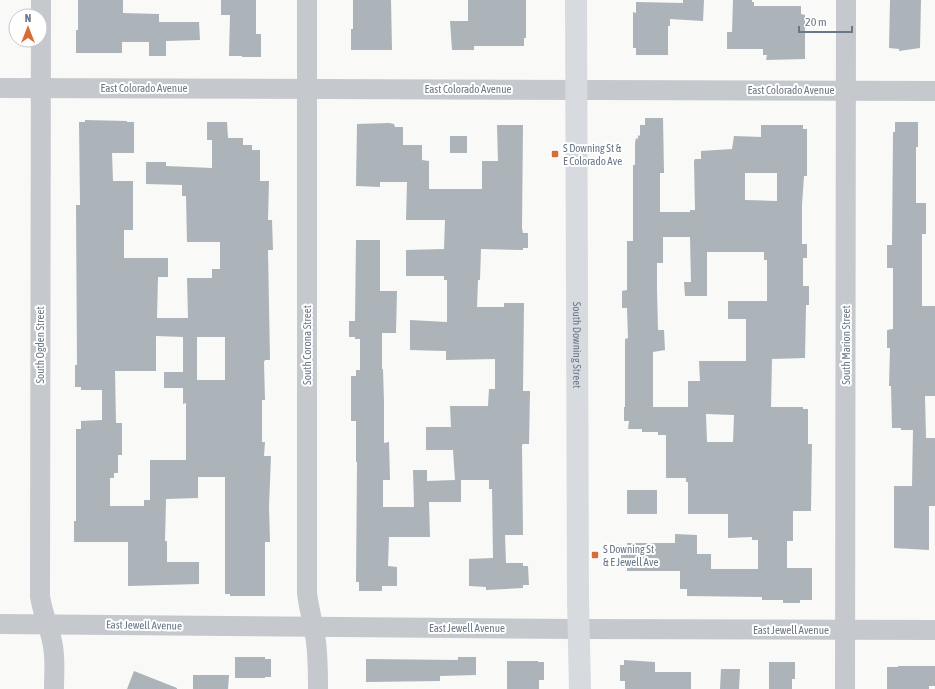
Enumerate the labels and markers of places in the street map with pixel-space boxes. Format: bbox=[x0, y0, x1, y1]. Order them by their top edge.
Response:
place label: S Downing St & E Colorado Ave bbox=[563, 142, 622, 167]
marker: S Downing St & E Colorado Ave bbox=[550, 149, 560, 159]
place label: S Downing St & E Jewell Ave bbox=[603, 543, 658, 568]
marker: S Downing St & E Jewell Ave bbox=[590, 550, 600, 560]

